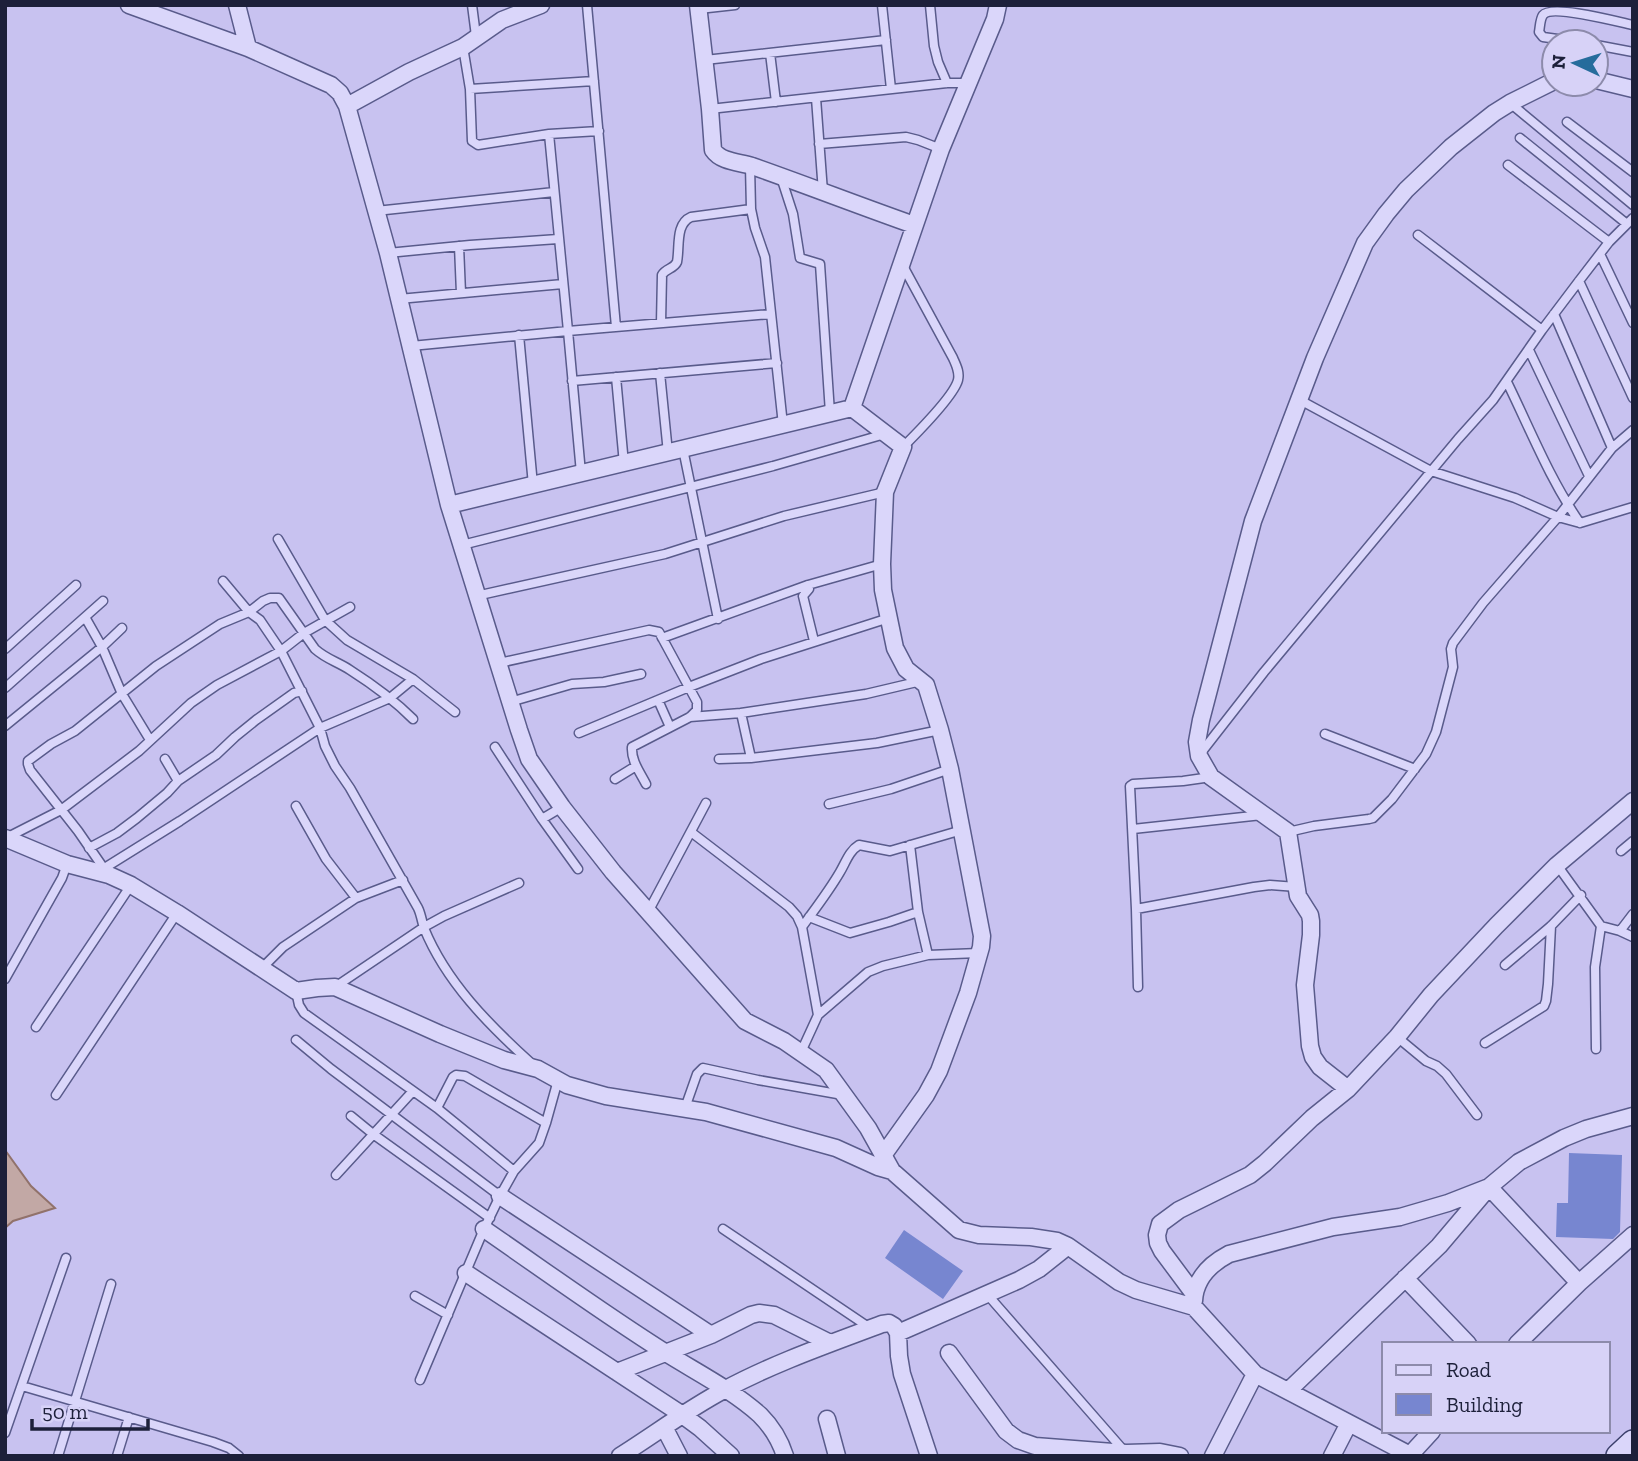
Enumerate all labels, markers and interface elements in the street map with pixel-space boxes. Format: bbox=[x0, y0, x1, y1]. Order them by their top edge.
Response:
north arrow bbox=[1540, 28, 1610, 98]
text: N bbox=[1547, 54, 1571, 70]
legend bbox=[1382, 1342, 1610, 1433]
text: Road bbox=[1446, 1357, 1492, 1382]
scale bar bbox=[32, 1388, 147, 1432]
text: Building bbox=[1446, 1392, 1523, 1417]
text: 50 m bbox=[42, 1399, 88, 1424]

